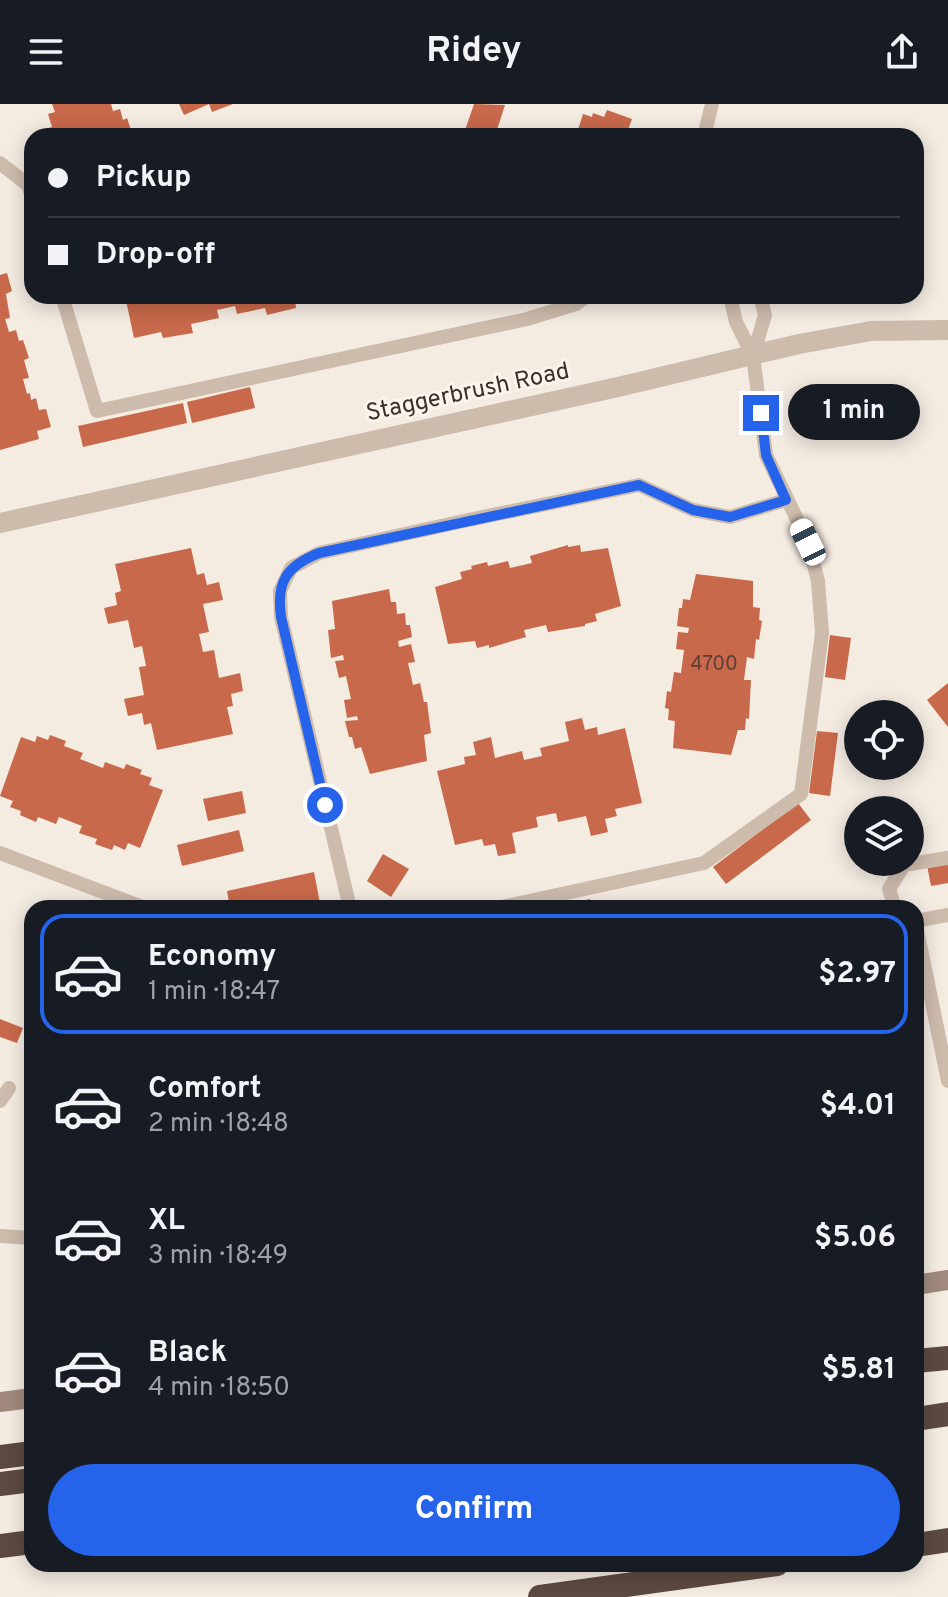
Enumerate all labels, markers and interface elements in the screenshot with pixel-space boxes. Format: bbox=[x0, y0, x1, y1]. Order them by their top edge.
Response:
text: Ridey bbox=[426, 29, 522, 75]
icon: menu bbox=[24, 30, 68, 74]
icon: share bbox=[880, 30, 924, 74]
text: Pickup bbox=[96, 160, 191, 197]
text: Drop-off bbox=[96, 237, 215, 274]
street label: Staggerbrush Road bbox=[364, 357, 572, 429]
callout: 1 min bbox=[789, 385, 921, 441]
route end bbox=[743, 395, 779, 431]
text: 1 min bbox=[823, 395, 885, 428]
car bbox=[787, 515, 829, 569]
house number: 4700 bbox=[690, 652, 738, 678]
map controls bbox=[844, 700, 924, 876]
button: locate bbox=[844, 700, 924, 780]
route start bbox=[307, 787, 343, 823]
button: layers bbox=[844, 796, 924, 876]
icon: car bbox=[52, 938, 124, 1010]
text: Economy bbox=[148, 939, 276, 976]
text: $2.97 bbox=[818, 956, 896, 993]
text: 1 min · 18:47 bbox=[148, 976, 280, 1009]
icon: car bbox=[52, 1070, 124, 1142]
text: Comfort bbox=[148, 1071, 261, 1108]
text: $4.01 bbox=[820, 1088, 896, 1125]
text: 2 min · 18:48 bbox=[148, 1108, 289, 1141]
icon: car bbox=[52, 1202, 124, 1274]
text: XL bbox=[148, 1203, 185, 1240]
text: $5.06 bbox=[814, 1220, 896, 1257]
text: 3 min · 18:49 bbox=[148, 1240, 288, 1273]
icon: car bbox=[52, 1334, 124, 1406]
text: Black bbox=[148, 1335, 227, 1372]
text: $5.81 bbox=[821, 1352, 896, 1389]
text: 4 min · 18:50 bbox=[148, 1372, 290, 1405]
button: Confirm bbox=[48, 1464, 900, 1556]

